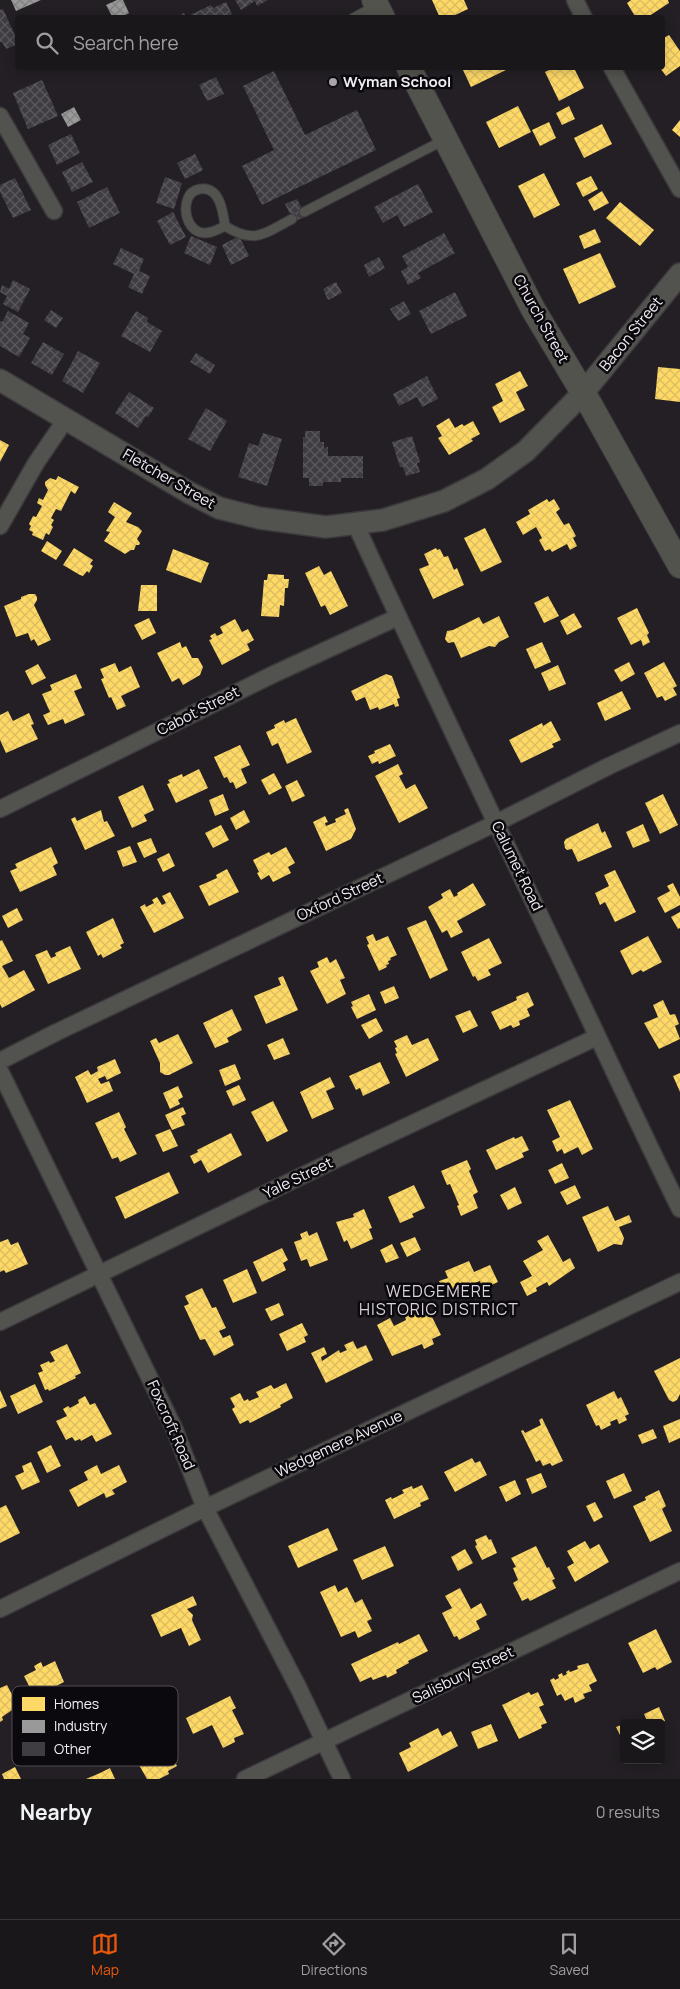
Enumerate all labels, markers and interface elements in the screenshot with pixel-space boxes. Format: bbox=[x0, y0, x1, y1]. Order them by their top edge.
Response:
search box bbox=[15, 15, 665, 70]
icon: search bbox=[33, 29, 61, 57]
text: Search here bbox=[73, 30, 179, 56]
place label: Wyman School bbox=[343, 71, 451, 92]
marker: Wyman School bbox=[327, 76, 339, 88]
street label: Church Street bbox=[508, 271, 574, 367]
street label: Bacon Street bbox=[594, 292, 667, 375]
street label: Fletcher Street bbox=[119, 443, 220, 514]
street label: Cabot Street bbox=[153, 681, 243, 740]
street label: Calumet Road bbox=[487, 817, 548, 914]
street label: Oxford Street bbox=[293, 867, 387, 926]
street label: Yale Street bbox=[260, 1152, 336, 1203]
district label: WEDGEMERE HISTORIC DISTRICT bbox=[359, 1280, 519, 1320]
street label: Foxcroft Road bbox=[142, 1377, 201, 1473]
street label: Wedgemere Avenue bbox=[272, 1405, 406, 1482]
street label: Salisbury Street bbox=[409, 1641, 517, 1708]
legend bbox=[12, 1686, 178, 1766]
text: Homes bbox=[54, 1694, 99, 1713]
text: Industry bbox=[54, 1716, 108, 1735]
map controls bbox=[620, 1719, 665, 1764]
button: layers bbox=[620, 1719, 665, 1764]
text: Other bbox=[54, 1739, 91, 1758]
text: Nearby bbox=[20, 1798, 92, 1826]
text: 0 results bbox=[596, 1801, 660, 1823]
tab: Map bbox=[91, 1930, 119, 1979]
tab: Directions bbox=[301, 1930, 367, 1979]
tab: Saved bbox=[550, 1930, 589, 1979]

